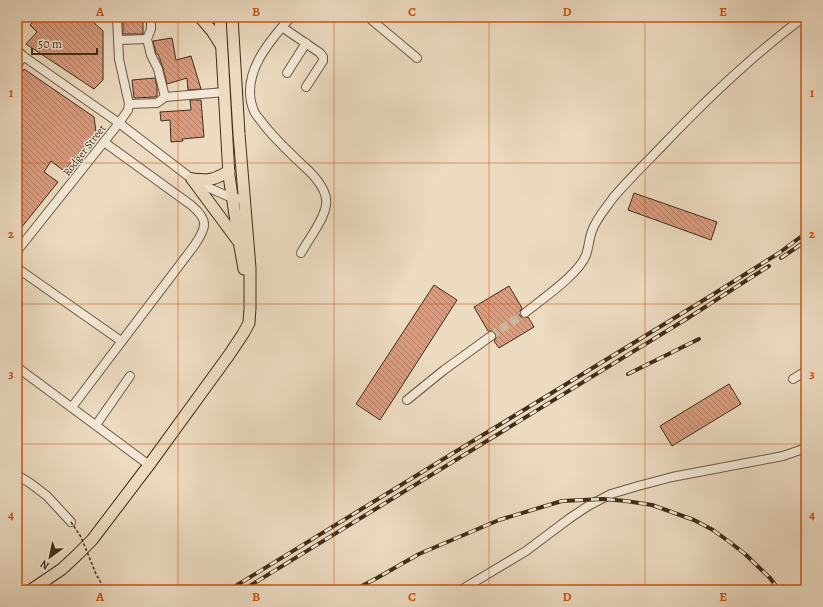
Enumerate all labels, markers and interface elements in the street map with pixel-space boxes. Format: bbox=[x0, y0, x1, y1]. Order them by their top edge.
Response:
text: A bbox=[95, 3, 105, 20]
text: B bbox=[252, 3, 260, 20]
text: C bbox=[408, 3, 416, 20]
text: D bbox=[562, 3, 572, 20]
text: E bbox=[719, 3, 727, 20]
scale bar bbox=[32, 30, 97, 56]
text: 50 m bbox=[38, 36, 62, 52]
text: 1 bbox=[9, 84, 14, 101]
text: 1 bbox=[810, 84, 815, 101]
street label: Rodger Street bbox=[60, 121, 110, 179]
text: 2 bbox=[8, 225, 15, 242]
text: 2 bbox=[809, 225, 816, 242]
text: 3 bbox=[8, 365, 14, 382]
text: 3 bbox=[809, 365, 815, 382]
text: 4 bbox=[8, 506, 14, 523]
text: 4 bbox=[809, 506, 815, 523]
north arrow bbox=[30, 537, 70, 577]
text: N bbox=[37, 556, 52, 573]
text: A bbox=[95, 588, 105, 605]
text: B bbox=[252, 588, 260, 605]
text: C bbox=[408, 588, 416, 605]
text: D bbox=[562, 588, 572, 605]
text: E bbox=[719, 588, 727, 605]

